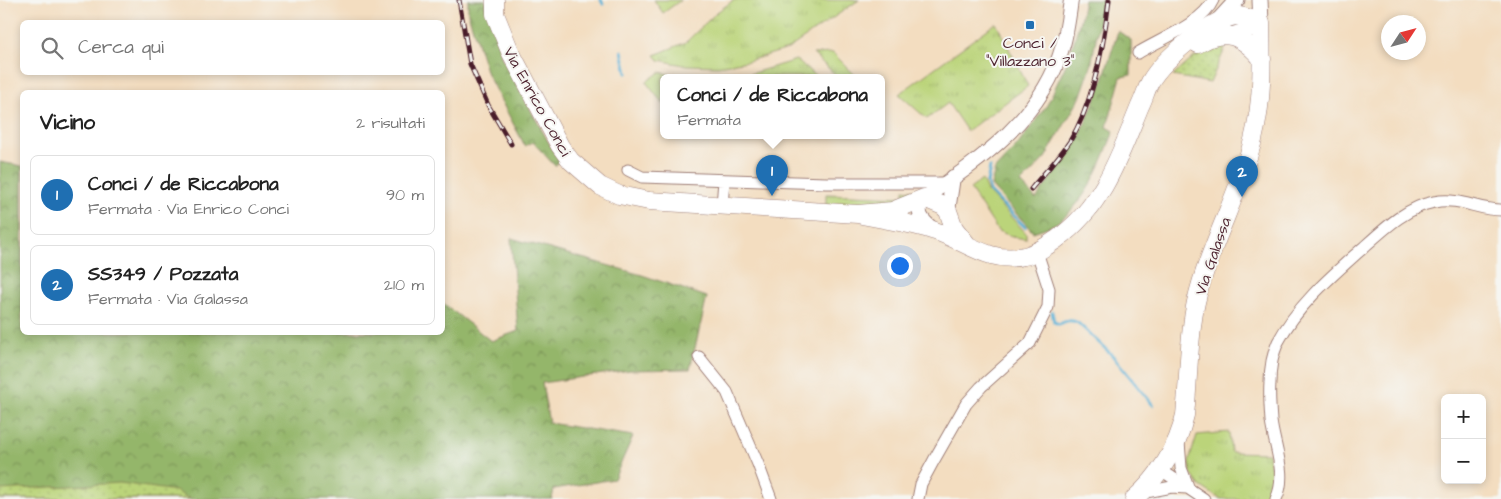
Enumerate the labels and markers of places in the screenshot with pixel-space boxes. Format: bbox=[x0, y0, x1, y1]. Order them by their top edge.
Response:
marker: Conci / "Villazzano 3" bbox=[1024, 19, 1036, 31]
place label: Conci / "Villazzano 3" bbox=[986, 32, 1075, 72]
pin: 1 bbox=[756, 155, 788, 196]
pin: 2 bbox=[1226, 156, 1258, 197]

